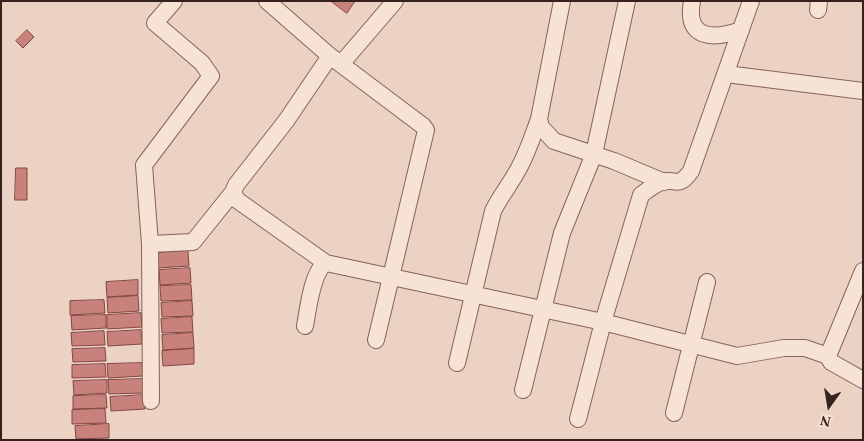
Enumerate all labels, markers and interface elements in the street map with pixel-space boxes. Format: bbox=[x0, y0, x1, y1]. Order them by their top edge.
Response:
north arrow bbox=[804, 381, 854, 431]
text: N bbox=[819, 413, 832, 430]

